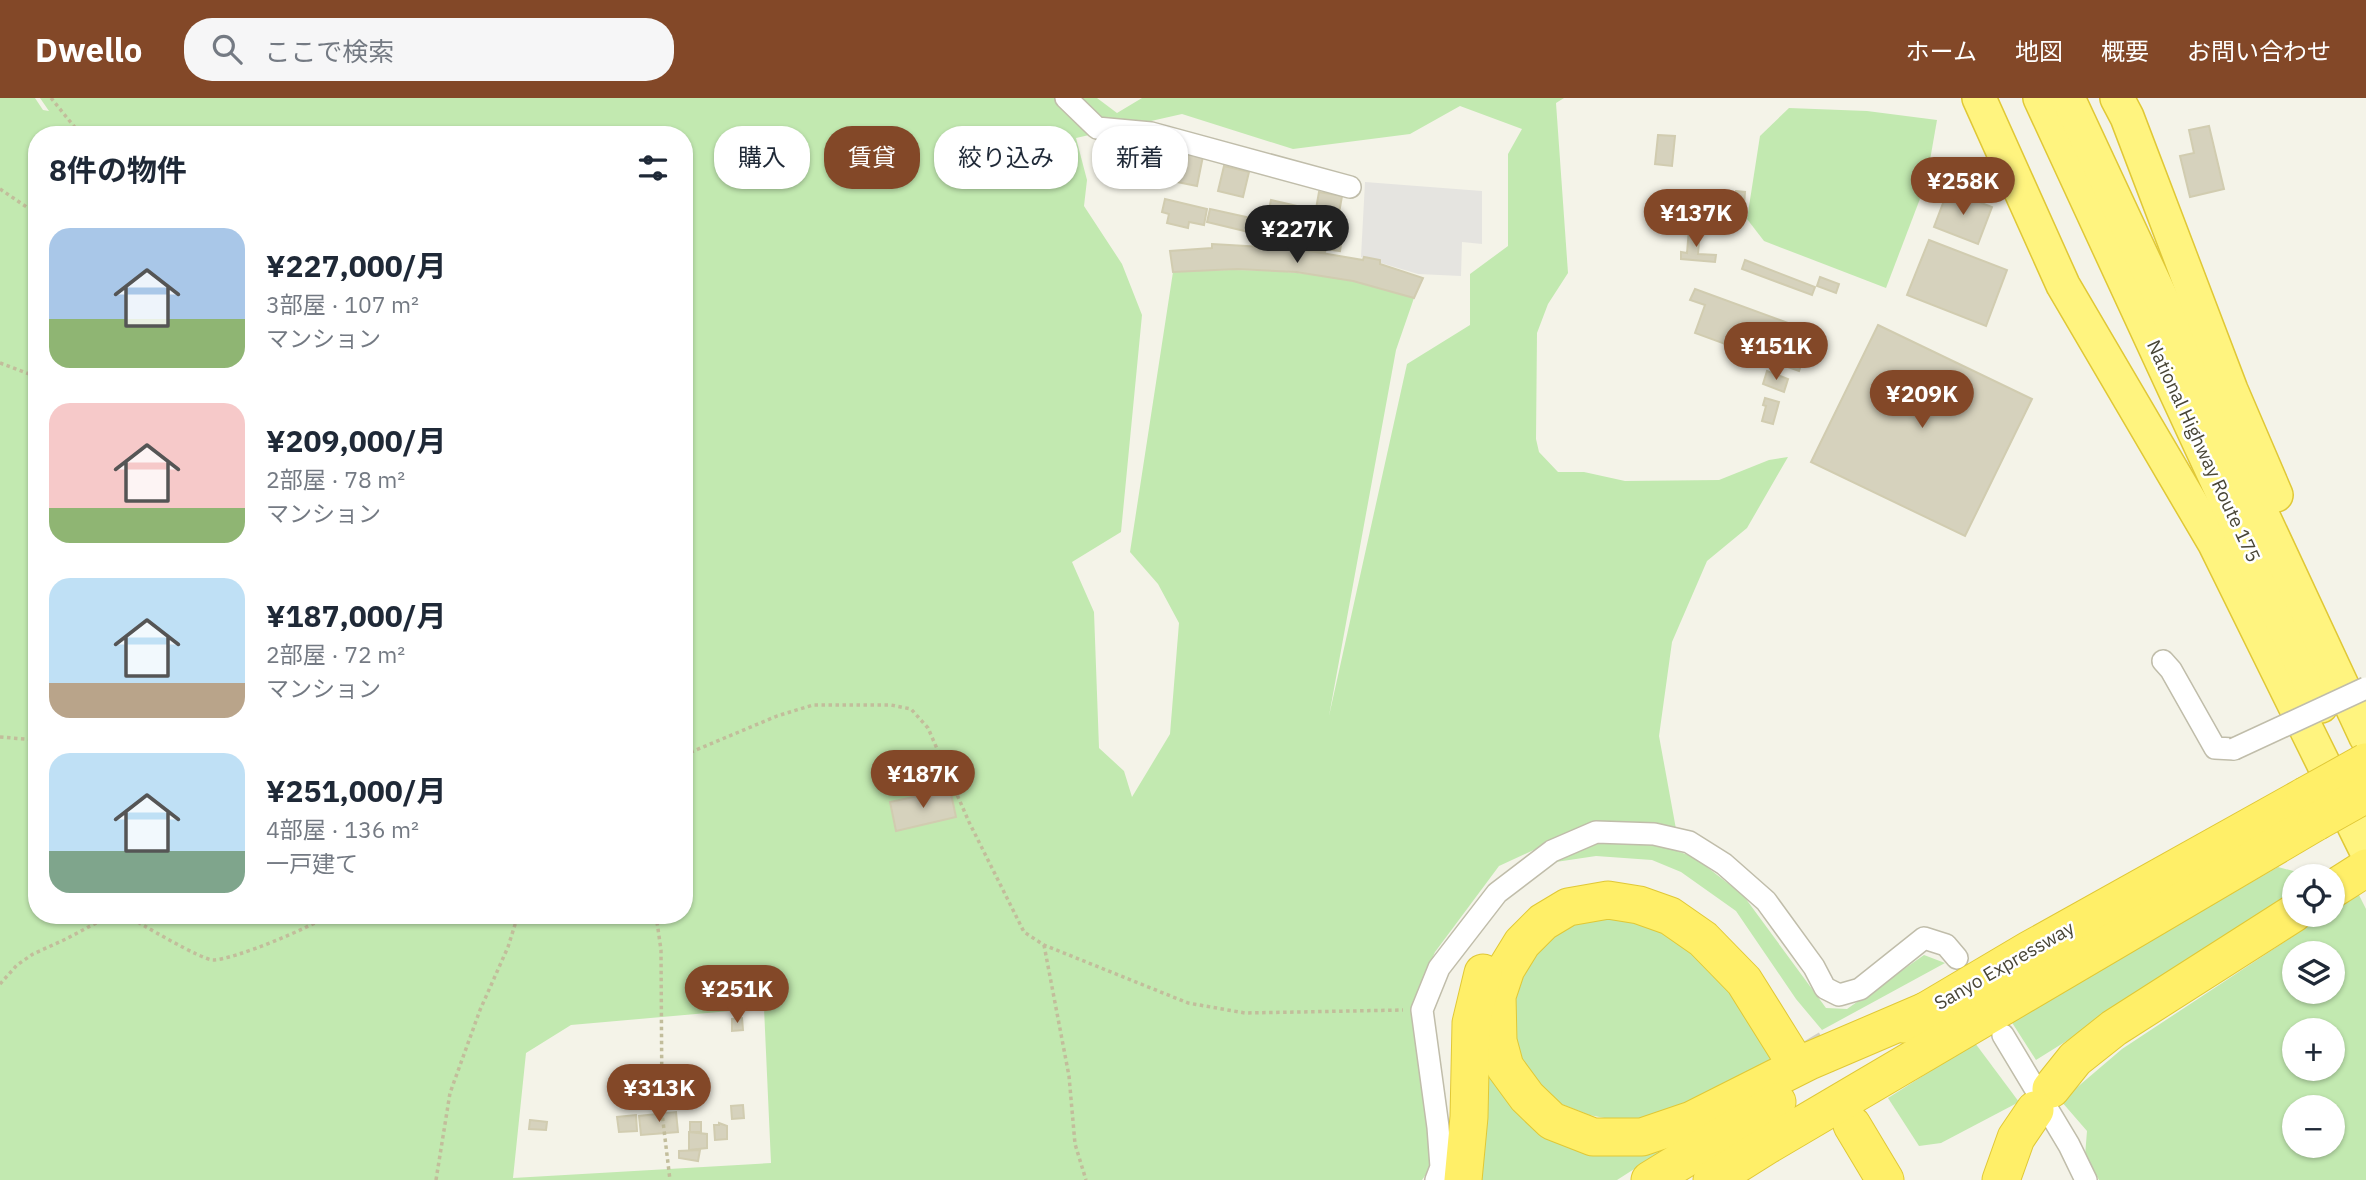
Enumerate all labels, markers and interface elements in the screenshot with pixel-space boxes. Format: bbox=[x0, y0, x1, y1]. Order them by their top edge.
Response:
search box bbox=[184, 18, 674, 81]
text: Dwello bbox=[35, 28, 142, 71]
icon: search bbox=[208, 30, 246, 68]
text: ここで検索 bbox=[264, 34, 394, 68]
text: ホーム bbox=[1906, 35, 1977, 67]
text: 地図 bbox=[2015, 35, 2063, 67]
text: 概要 bbox=[2101, 35, 2149, 67]
text: お問い合わせ bbox=[2187, 35, 2331, 67]
chip: 購入 bbox=[714, 126, 810, 189]
chip: 賃貸 bbox=[824, 126, 920, 189]
chip: 絞り込み bbox=[934, 126, 1078, 189]
chip: 新着 bbox=[1092, 126, 1188, 189]
icon: filters bbox=[634, 149, 672, 187]
text: 8件の物件 bbox=[49, 150, 187, 189]
pin: ¥258K bbox=[1914, 158, 2012, 217]
text: ¥258K bbox=[1927, 165, 1999, 195]
pin: ¥137K bbox=[1647, 190, 1745, 249]
text: ¥137K bbox=[1660, 197, 1732, 227]
pin: ¥227K bbox=[1248, 206, 1346, 265]
text: ¥227K bbox=[1261, 213, 1333, 243]
text: ¥227,000/月 bbox=[266, 246, 447, 285]
icon: home bbox=[105, 256, 189, 340]
text: 3部屋 · 107 m² bbox=[266, 289, 419, 319]
pin: ¥151K bbox=[1727, 322, 1825, 382]
text: マンション bbox=[266, 323, 381, 353]
text: ¥151K bbox=[1740, 330, 1812, 360]
street label: National Highway Route 175 bbox=[2142, 336, 2266, 566]
pin: ¥209K bbox=[1873, 370, 1971, 430]
text: ¥209K bbox=[1886, 378, 1958, 408]
text: ¥209,000/月 bbox=[266, 421, 447, 460]
icon: home bbox=[105, 431, 189, 515]
text: 2部屋 · 78 m² bbox=[266, 464, 405, 494]
text: マンション bbox=[266, 498, 381, 528]
text: ¥187,000/月 bbox=[266, 596, 447, 635]
icon: home bbox=[105, 606, 189, 690]
text: 2部屋 · 72 m² bbox=[266, 639, 405, 669]
text: マンション bbox=[266, 673, 381, 703]
pin: ¥187K bbox=[874, 750, 972, 810]
text: ¥187K bbox=[887, 758, 959, 788]
text: ¥251,000/月 bbox=[266, 771, 447, 810]
icon: home bbox=[105, 781, 189, 865]
text: 4部屋 · 136 m² bbox=[266, 814, 419, 844]
text: 一戸建て bbox=[266, 848, 358, 878]
map controls bbox=[2282, 864, 2345, 1158]
button: locate bbox=[2282, 864, 2345, 927]
street label: Sanyo Expressway bbox=[1930, 915, 2079, 1015]
button: layers bbox=[2282, 941, 2345, 1004]
pin: ¥251K bbox=[688, 965, 786, 1025]
text: ¥251K bbox=[701, 973, 773, 1003]
button: + bbox=[2282, 1018, 2345, 1081]
pin: ¥313K bbox=[610, 1065, 708, 1124]
text: ¥313K bbox=[623, 1072, 695, 1102]
button: − bbox=[2282, 1095, 2345, 1158]

